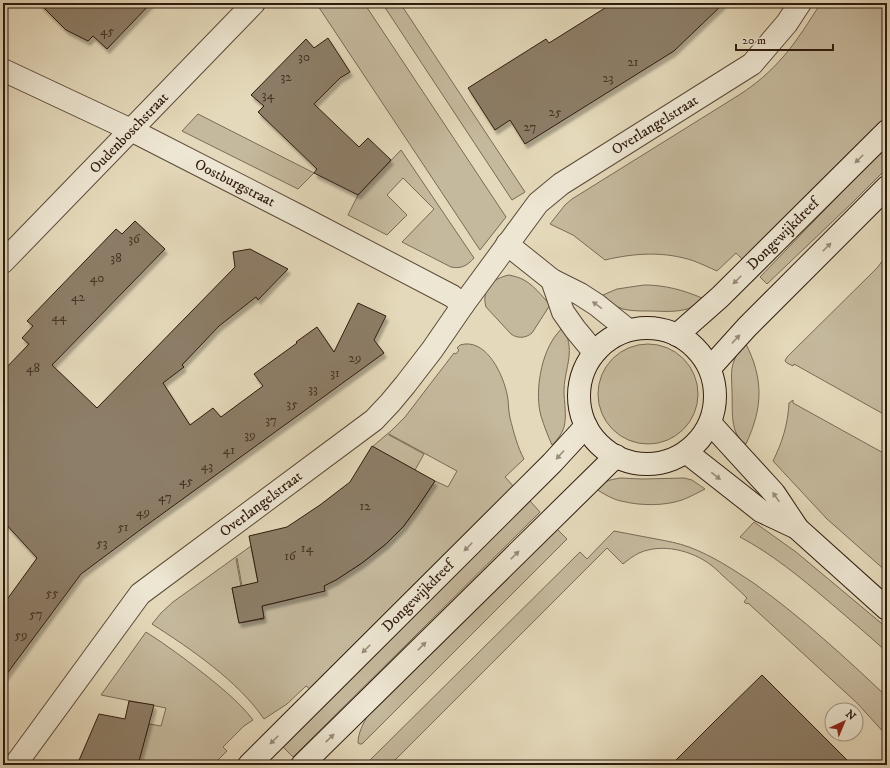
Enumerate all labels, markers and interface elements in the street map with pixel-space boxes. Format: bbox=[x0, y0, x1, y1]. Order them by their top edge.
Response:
house number: 45 bbox=[100, 23, 114, 39]
scale bar bbox=[736, 26, 833, 52]
text: 20 m bbox=[742, 33, 766, 48]
house number: 30 bbox=[298, 49, 310, 65]
house number: 21 bbox=[627, 54, 639, 70]
house number: 32 bbox=[280, 69, 292, 85]
house number: 23 bbox=[602, 70, 614, 86]
house number: 34 bbox=[262, 87, 275, 103]
street label: Oudenboschstraat bbox=[85, 88, 173, 178]
street label: Overlangelstraat bbox=[608, 91, 702, 159]
house number: 25 bbox=[549, 104, 562, 120]
house number: 27 bbox=[524, 119, 537, 135]
one-way arrow bbox=[854, 154, 864, 163]
street label: Oostburgstraat bbox=[192, 155, 279, 211]
street label: Dongewijkdreef bbox=[743, 192, 825, 274]
house number: 36 bbox=[128, 231, 141, 247]
one-way arrow bbox=[822, 242, 832, 252]
house number: 38 bbox=[110, 250, 122, 266]
house number: 40 bbox=[90, 270, 104, 286]
one-way arrow bbox=[732, 275, 742, 285]
house number: 42 bbox=[71, 289, 86, 305]
one-way arrow bbox=[592, 301, 603, 310]
house number: 44 bbox=[52, 309, 67, 325]
one-way arrow bbox=[731, 334, 741, 344]
house number: 29 bbox=[349, 350, 361, 366]
house number: 48 bbox=[26, 360, 40, 376]
house number: 31 bbox=[330, 365, 340, 381]
house number: 33 bbox=[308, 381, 318, 397]
house number: 35 bbox=[286, 396, 298, 412]
house number: 37 bbox=[265, 412, 277, 428]
house number: 39 bbox=[244, 427, 256, 443]
house number: 41 bbox=[223, 442, 235, 458]
one-way arrow bbox=[555, 450, 564, 460]
house number: 43 bbox=[201, 458, 213, 474]
street label: Overlangelstraat bbox=[216, 467, 306, 541]
one-way arrow bbox=[711, 472, 722, 481]
house number: 45 bbox=[179, 473, 193, 489]
house number: 47 bbox=[158, 489, 172, 505]
one-way arrow bbox=[772, 491, 780, 502]
house number: 12 bbox=[359, 498, 371, 514]
house number: 49 bbox=[136, 504, 150, 520]
house number: 51 bbox=[117, 519, 129, 535]
house number: 53 bbox=[96, 535, 108, 551]
house number: 14 bbox=[301, 540, 314, 556]
one-way arrow bbox=[463, 542, 473, 552]
house number: 16 bbox=[284, 548, 297, 564]
one-way arrow bbox=[510, 550, 520, 560]
street label: Dongewijkdreef bbox=[378, 554, 460, 636]
house number: 55 bbox=[46, 585, 59, 601]
house number: 57 bbox=[29, 606, 43, 622]
house number: 59 bbox=[15, 627, 27, 643]
one-way arrow bbox=[417, 641, 427, 651]
one-way arrow bbox=[361, 644, 371, 654]
north arrow bbox=[824, 702, 864, 742]
text: N bbox=[842, 707, 858, 724]
one-way arrow bbox=[325, 733, 335, 743]
one-way arrow bbox=[269, 735, 279, 745]

